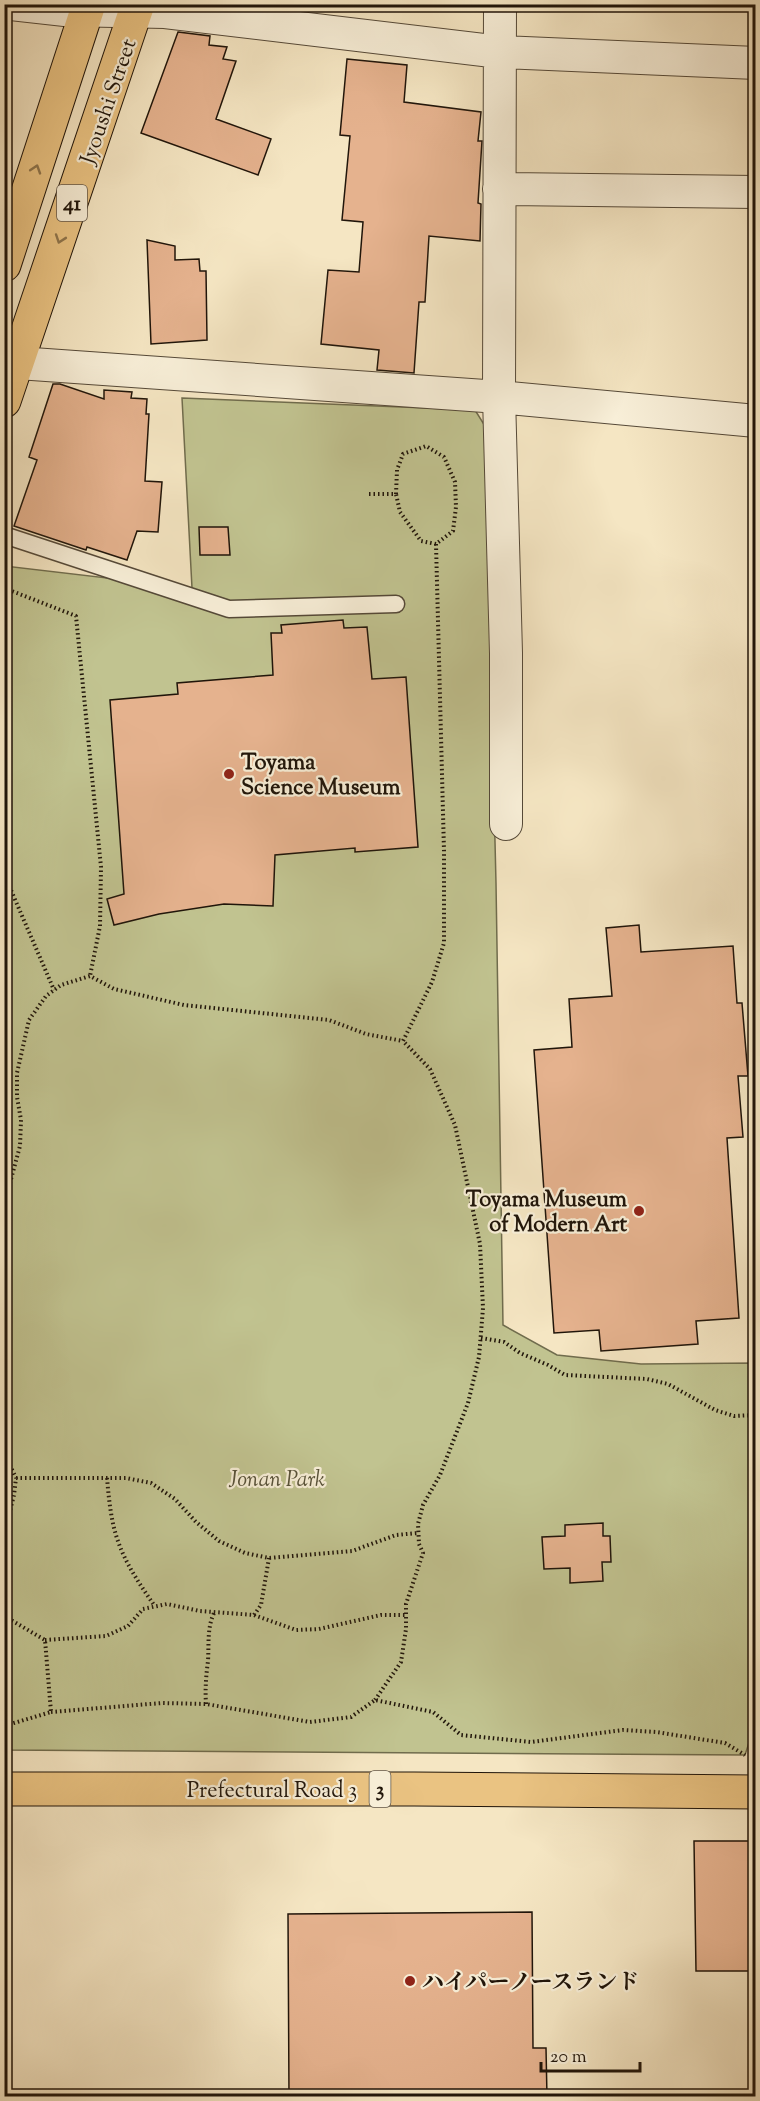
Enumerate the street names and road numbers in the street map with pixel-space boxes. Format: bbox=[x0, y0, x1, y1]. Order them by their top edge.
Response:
street label: Jyoushi Street bbox=[73, 34, 146, 170]
road number: 41 bbox=[57, 185, 87, 221]
road number: 3 bbox=[370, 1771, 391, 1807]
street label: Prefectural Road 3 bbox=[187, 1776, 357, 1808]

